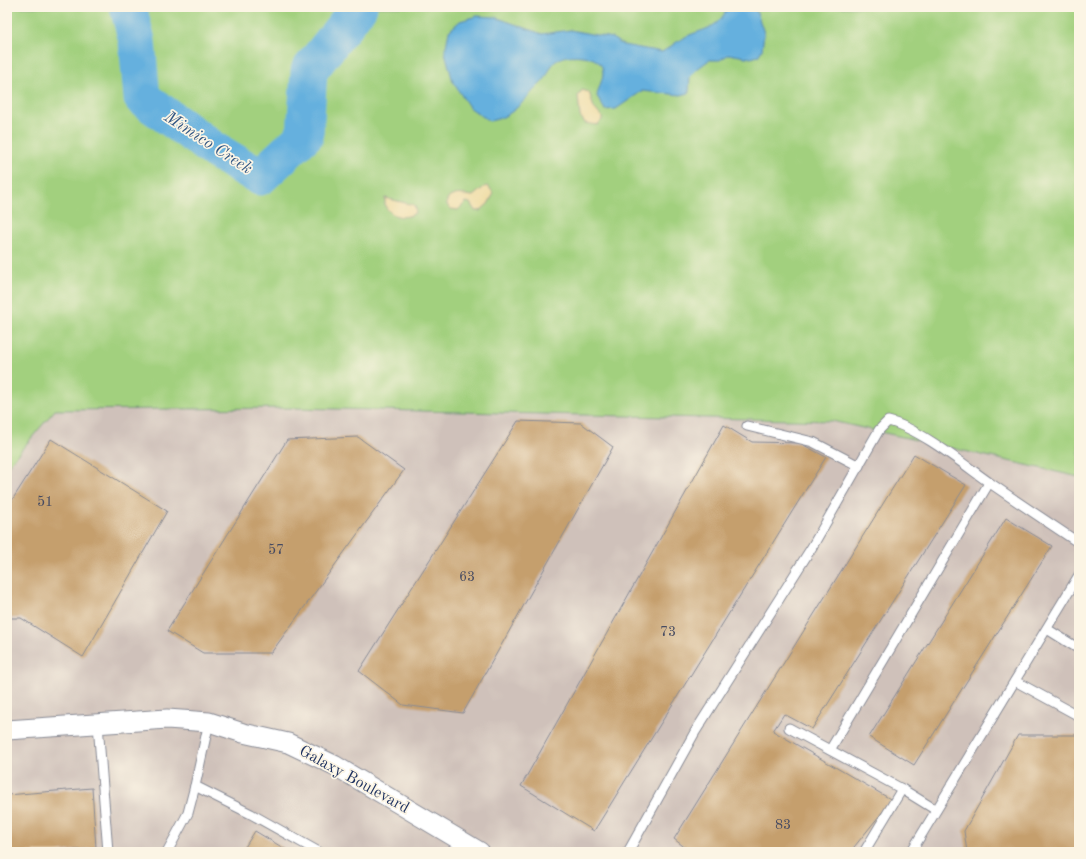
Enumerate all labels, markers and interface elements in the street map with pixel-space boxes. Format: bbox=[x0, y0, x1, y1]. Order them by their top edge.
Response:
water label: Mimico Creek bbox=[160, 108, 255, 178]
house number: 51 bbox=[37, 495, 53, 509]
house number: 57 bbox=[268, 543, 284, 557]
house number: 63 bbox=[459, 570, 475, 584]
house number: 73 bbox=[660, 625, 676, 639]
street label: Galaxy Boulevard bbox=[296, 743, 412, 817]
house number: 83 bbox=[775, 818, 791, 832]

